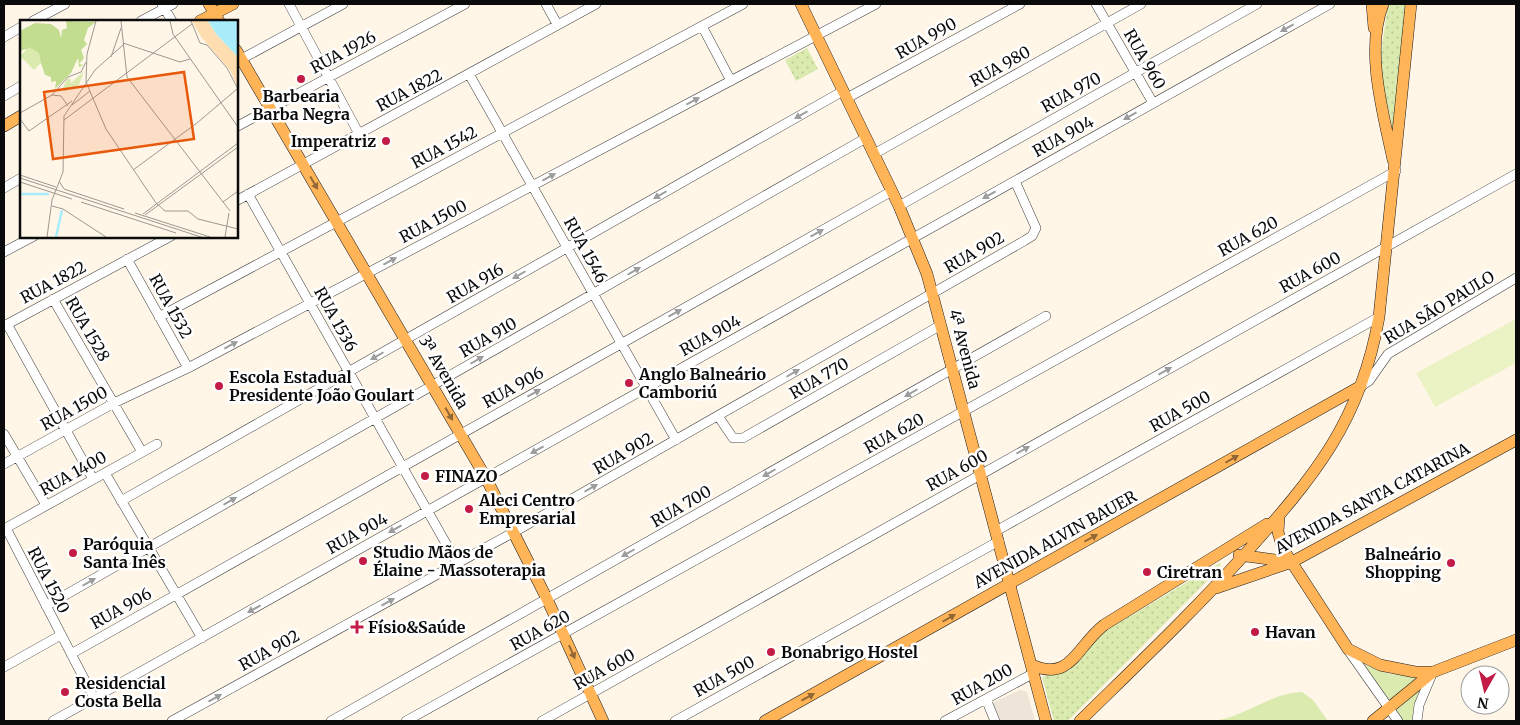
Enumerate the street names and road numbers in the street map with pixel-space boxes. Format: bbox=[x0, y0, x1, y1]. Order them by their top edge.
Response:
street label: RUA 990 bbox=[892, 13, 960, 63]
street label: RUA 960 bbox=[1120, 25, 1170, 93]
street label: RUA 1926 bbox=[307, 26, 380, 78]
street label: RUA 980 bbox=[966, 41, 1034, 91]
street label: RUA 1822 bbox=[373, 64, 445, 116]
street label: RUA 970 bbox=[1038, 67, 1104, 117]
street label: RUA 904 bbox=[1029, 111, 1097, 161]
street label: RUA 1542 bbox=[408, 121, 480, 173]
street label: RUA 1500 bbox=[396, 195, 470, 247]
street label: RUA 620 bbox=[1215, 211, 1281, 261]
street label: RUA 1546 bbox=[560, 214, 612, 287]
street label: RUA 902 bbox=[940, 227, 1008, 277]
street label: RUA 600 bbox=[1276, 247, 1344, 297]
street label: RUA 1822 bbox=[17, 256, 89, 308]
street label: RUA 916 bbox=[443, 259, 507, 307]
street label: RUA SÃO PAULO bbox=[1380, 266, 1498, 348]
street label: RUA 1532 bbox=[145, 270, 197, 342]
street label: RUA 1536 bbox=[310, 283, 362, 355]
street label: RUA 1528 bbox=[62, 293, 114, 365]
street label: 4ª Avenida bbox=[945, 307, 985, 391]
street label: RUA 904 bbox=[676, 310, 744, 360]
street label: RUA 910 bbox=[456, 313, 520, 361]
street label: 3ª Avenida bbox=[415, 332, 473, 413]
street label: RUA 770 bbox=[786, 353, 852, 403]
street label: RUA 906 bbox=[479, 362, 547, 412]
street label: RUA 1500 bbox=[37, 381, 111, 435]
street label: RUA 500 bbox=[1146, 386, 1214, 436]
street label: RUA 620 bbox=[861, 408, 927, 458]
street label: RUA 902 bbox=[589, 428, 657, 478]
street label: AVENIDA SANTA CATARINA bbox=[1270, 438, 1473, 558]
street label: RUA 600 bbox=[923, 445, 991, 495]
street label: RUA 1400 bbox=[36, 446, 110, 500]
street label: RUA 700 bbox=[647, 481, 715, 531]
street label: AVENIDA ALVIN BAUER bbox=[969, 485, 1141, 593]
street label: RUA 904 bbox=[323, 508, 391, 558]
street label: RUA 1520 bbox=[24, 543, 74, 617]
street label: RUA 906 bbox=[87, 583, 155, 633]
street label: RUA 620 bbox=[507, 605, 573, 655]
street label: RUA 902 bbox=[235, 625, 303, 675]
street label: RUA 600 bbox=[570, 644, 638, 694]
street label: RUA 500 bbox=[690, 651, 758, 701]
street label: RUA 200 bbox=[948, 659, 1016, 709]

